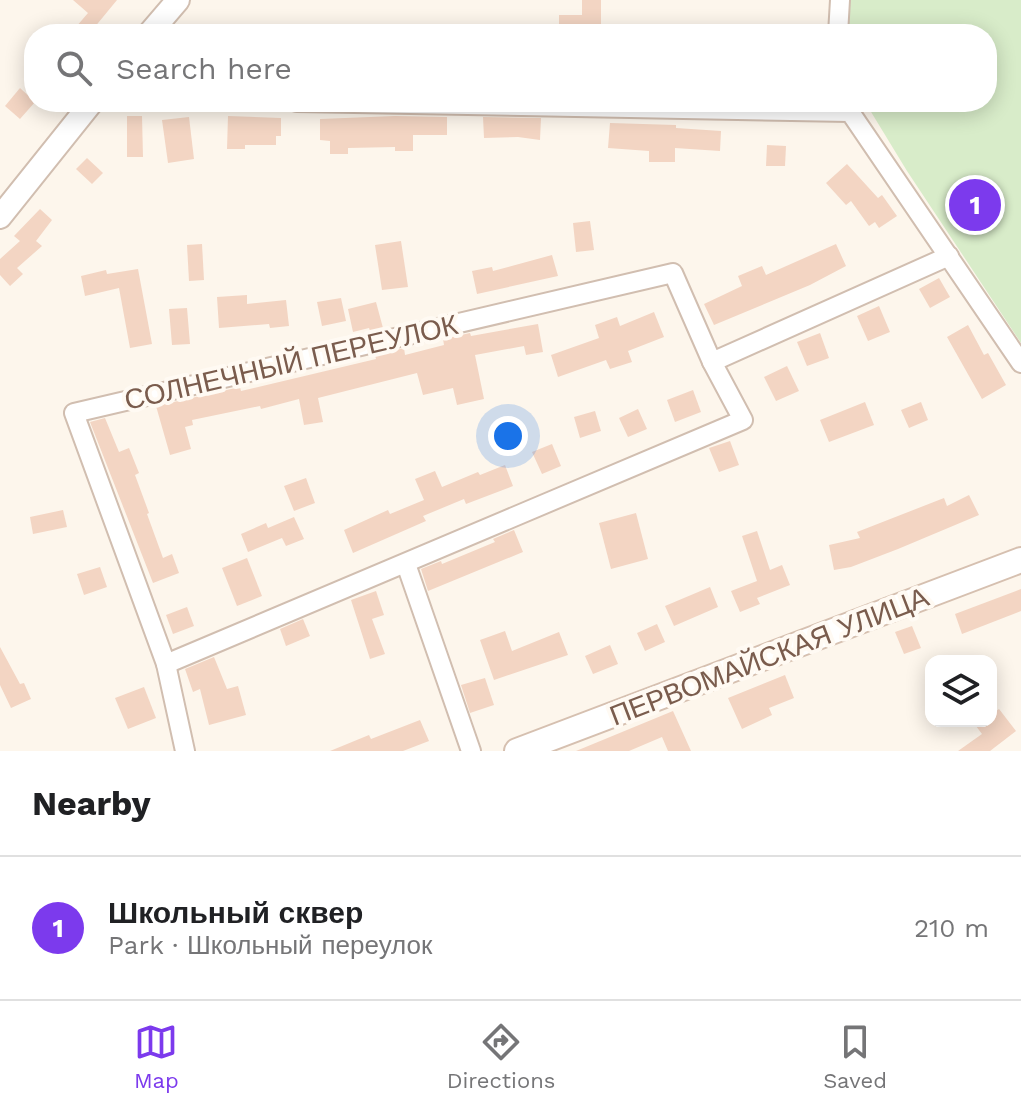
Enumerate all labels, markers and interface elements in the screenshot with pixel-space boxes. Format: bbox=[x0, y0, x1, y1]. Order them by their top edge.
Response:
search box bbox=[24, 24, 997, 112]
icon: search bbox=[52, 46, 96, 90]
text: Search here bbox=[116, 51, 292, 86]
pin: 1 bbox=[949, 175, 1001, 235]
street label: СОЛНЕЧНЫЙ ПЕРЕУЛОК bbox=[121, 308, 462, 417]
your location bbox=[488, 416, 528, 456]
street label: ПЕРВОМАЙСКАЯ УЛИЦА bbox=[605, 580, 934, 733]
map controls bbox=[925, 655, 997, 727]
button: layers bbox=[925, 655, 997, 727]
text: Nearby bbox=[32, 783, 151, 823]
text: Школьный сквер bbox=[108, 895, 363, 930]
text: 1 bbox=[52, 913, 64, 943]
text: 210 m bbox=[914, 913, 989, 943]
text: Park · Школьный переулок bbox=[108, 930, 432, 960]
tab: Map bbox=[134, 1020, 179, 1093]
tab: Directions bbox=[447, 1020, 555, 1093]
tab: Saved bbox=[823, 1020, 887, 1093]

